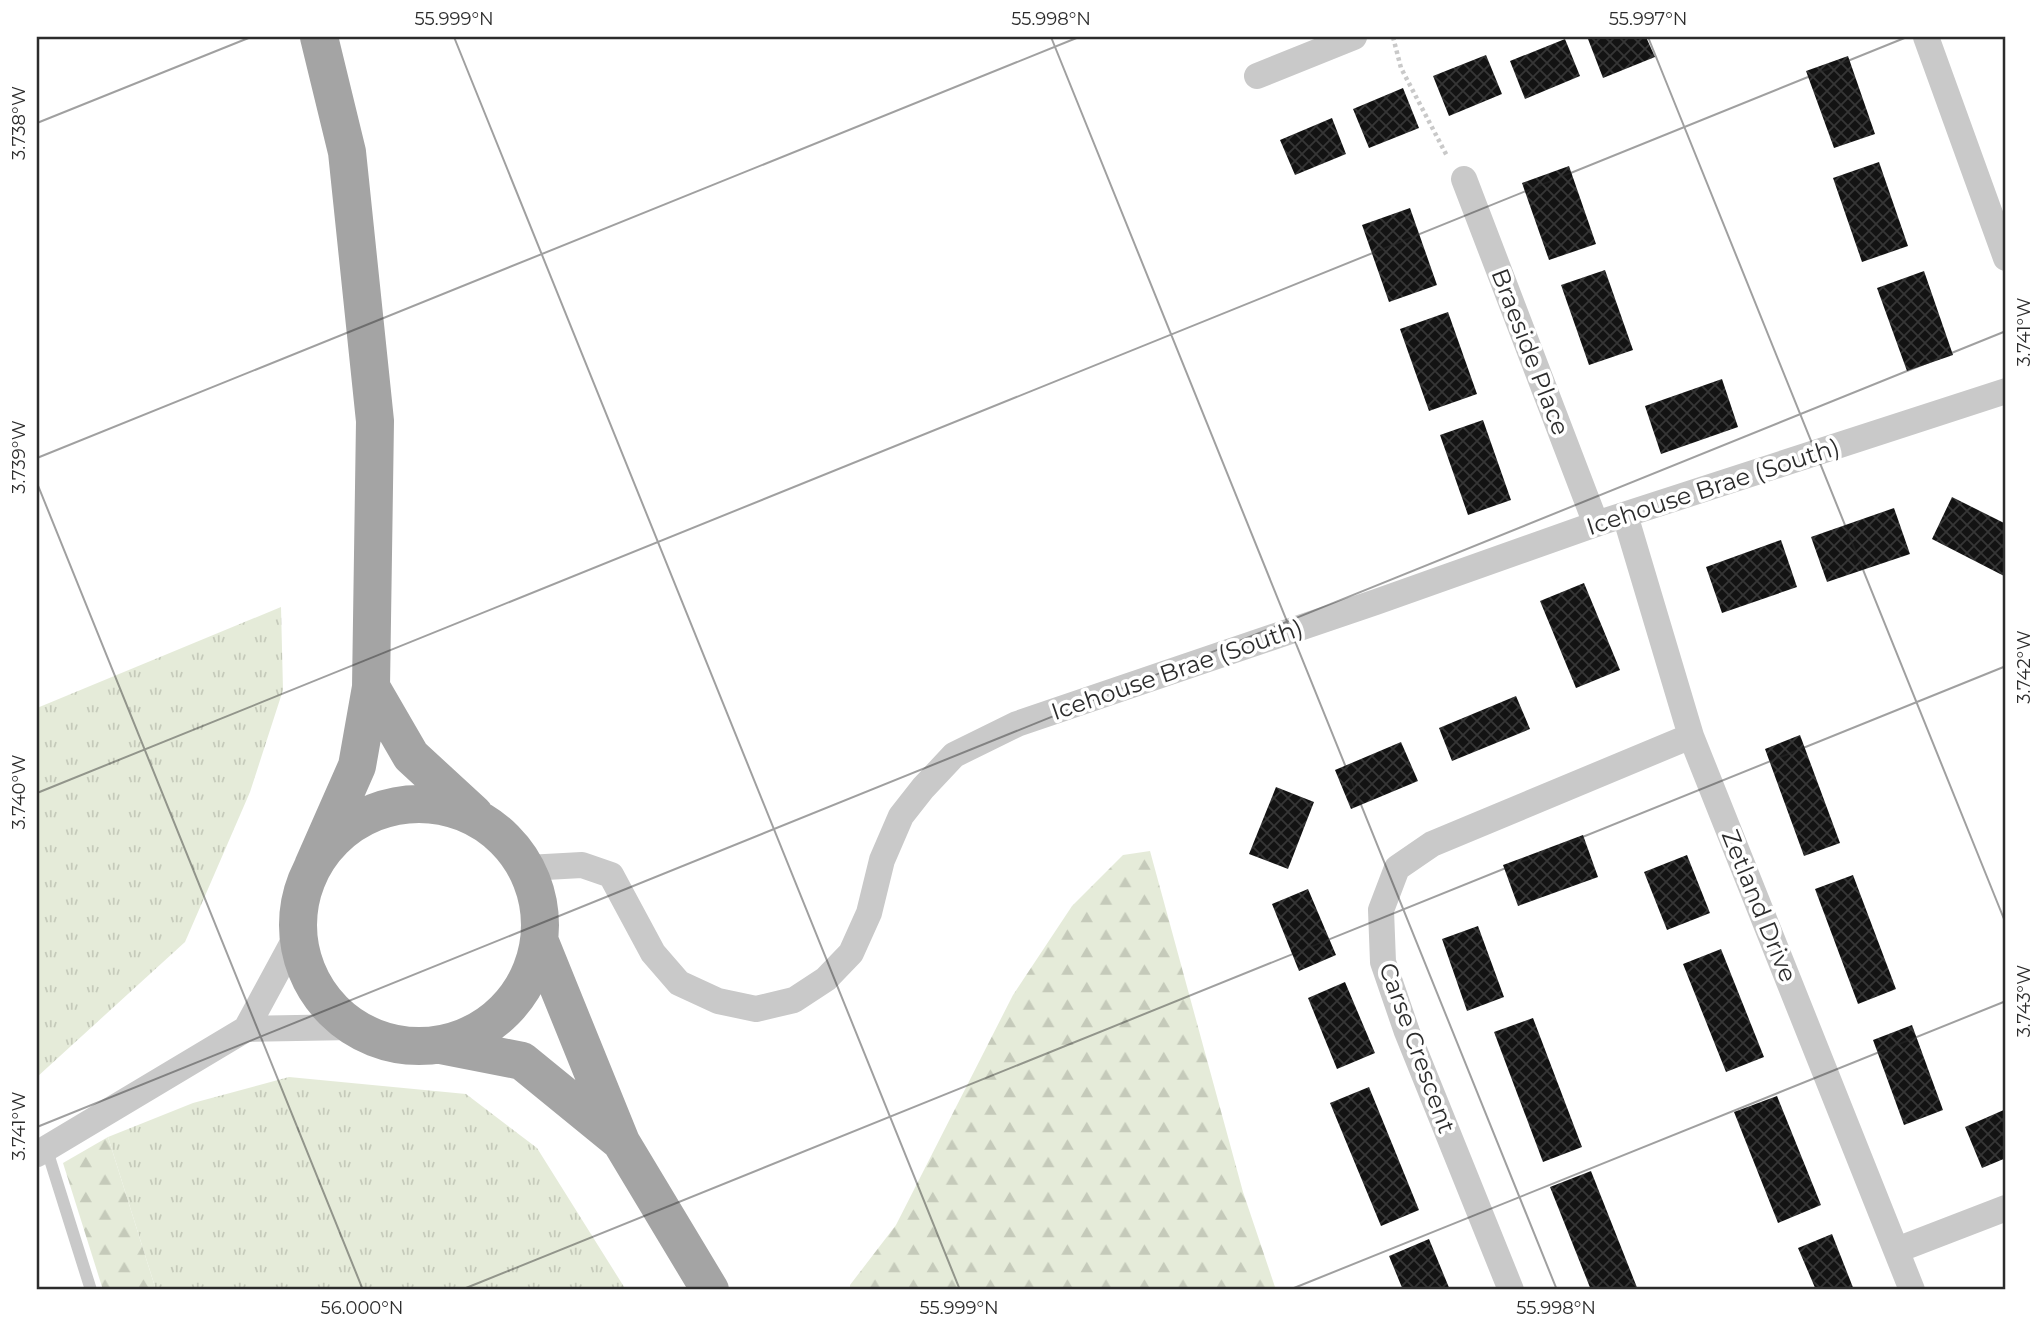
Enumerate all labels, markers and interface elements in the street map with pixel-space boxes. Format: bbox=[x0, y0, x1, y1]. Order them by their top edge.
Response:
text: 55.999°N bbox=[414, 8, 494, 30]
text: 55.998°N bbox=[1011, 8, 1091, 30]
text: 55.997°N bbox=[1609, 8, 1687, 30]
text: 3.738°W bbox=[8, 86, 30, 160]
street label: Braeside Place bbox=[1485, 264, 1576, 439]
text: 3.741°W bbox=[2013, 297, 2035, 367]
text: 3.739°W bbox=[8, 420, 30, 494]
street label: Icehouse Brae (South) bbox=[1583, 432, 1843, 541]
street label: Icehouse Brae (South) bbox=[1047, 613, 1307, 726]
text: 3.742°W bbox=[2013, 630, 2035, 704]
text: 3.740°W bbox=[8, 754, 30, 830]
street label: Zetland Drive bbox=[1716, 825, 1803, 986]
street label: Carse Crescent bbox=[1373, 959, 1462, 1137]
text: 3.743°W bbox=[2013, 965, 2035, 1037]
text: 3.741°W bbox=[8, 1091, 30, 1161]
text: 56.000°N bbox=[321, 1297, 403, 1319]
text: 55.999°N bbox=[919, 1297, 999, 1319]
text: 55.998°N bbox=[1516, 1297, 1596, 1319]

